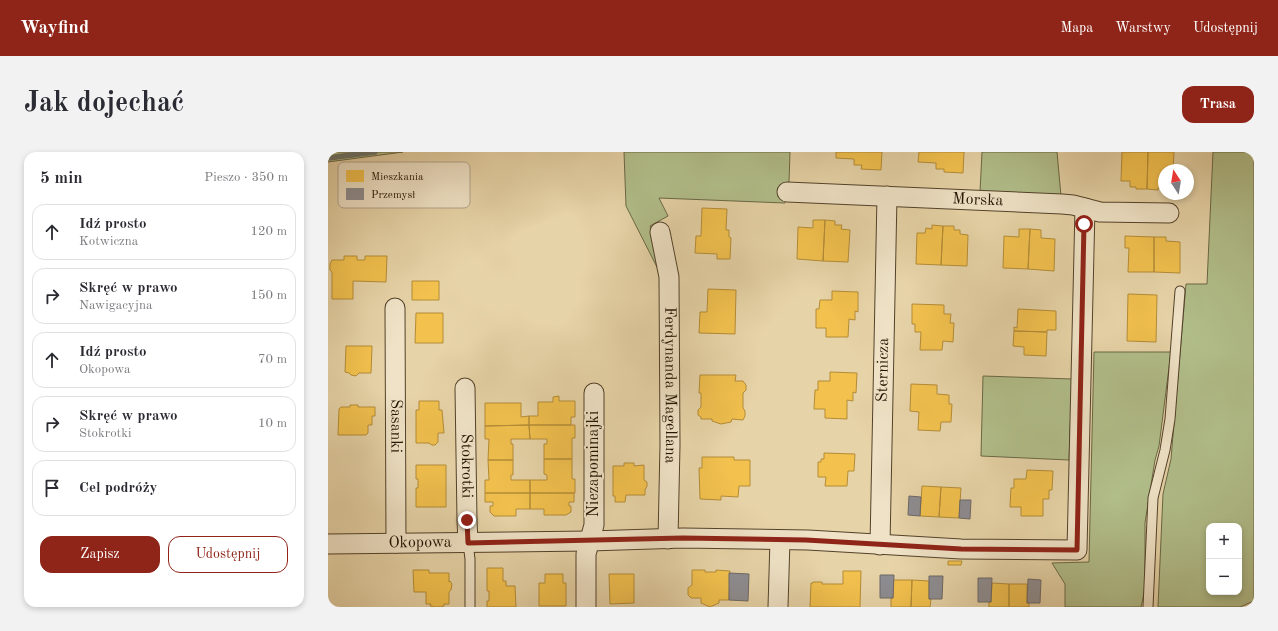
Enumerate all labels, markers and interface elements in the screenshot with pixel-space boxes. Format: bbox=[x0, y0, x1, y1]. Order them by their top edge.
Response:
text: Wayfind bbox=[20, 19, 89, 38]
text: Mapa bbox=[1060, 21, 1093, 35]
text: Warstwy bbox=[1115, 21, 1171, 35]
text: Udostępnij bbox=[1193, 21, 1258, 35]
button: Trasa bbox=[1182, 86, 1254, 123]
text: Jak dojechać bbox=[24, 90, 184, 118]
legend bbox=[338, 162, 470, 208]
north arrow bbox=[1158, 164, 1194, 200]
text: 5 min bbox=[40, 170, 83, 187]
text: Pieszo · 350 m bbox=[204, 171, 288, 184]
text: Mieszkania bbox=[371, 172, 424, 183]
text: Przemysł bbox=[371, 190, 415, 201]
street label: Morska bbox=[952, 191, 1004, 209]
route start bbox=[1075, 215, 1093, 233]
text: Idź prosto bbox=[79, 217, 146, 232]
icon: ahead bbox=[41, 221, 63, 243]
text: 120 m bbox=[250, 225, 287, 238]
text: Kotwiczna bbox=[79, 235, 138, 248]
text: Skręć w prawo bbox=[79, 281, 178, 296]
icon: right bbox=[41, 285, 63, 307]
text: 150 m bbox=[250, 289, 287, 302]
text: Nawigacyjna bbox=[79, 299, 152, 312]
street label: Ferdynanda Magellana bbox=[661, 307, 678, 464]
street label: Sternicza bbox=[875, 338, 892, 402]
text: Idź prosto bbox=[79, 345, 146, 360]
icon: ahead bbox=[41, 349, 63, 371]
text: 70 m bbox=[258, 353, 287, 366]
text: Okopowa bbox=[79, 363, 130, 376]
street label: Sasanki bbox=[387, 399, 404, 453]
text: Skręć w prawo bbox=[79, 409, 178, 424]
street label: Niezapominajki bbox=[586, 411, 602, 517]
icon: right bbox=[41, 413, 63, 435]
text: 10 m bbox=[258, 417, 287, 430]
text: Stokrotki bbox=[79, 427, 131, 440]
street label: Stokrotki bbox=[458, 434, 475, 498]
icon: arrive bbox=[41, 477, 63, 499]
text: Cel podróży bbox=[79, 481, 157, 496]
route end bbox=[458, 511, 476, 529]
map controls bbox=[1206, 523, 1242, 595]
button: + bbox=[1206, 523, 1242, 559]
street label: Okopowa bbox=[388, 535, 452, 551]
button: Zapisz bbox=[40, 536, 160, 573]
button: Udostępnij bbox=[168, 536, 288, 573]
button: − bbox=[1206, 559, 1242, 595]

